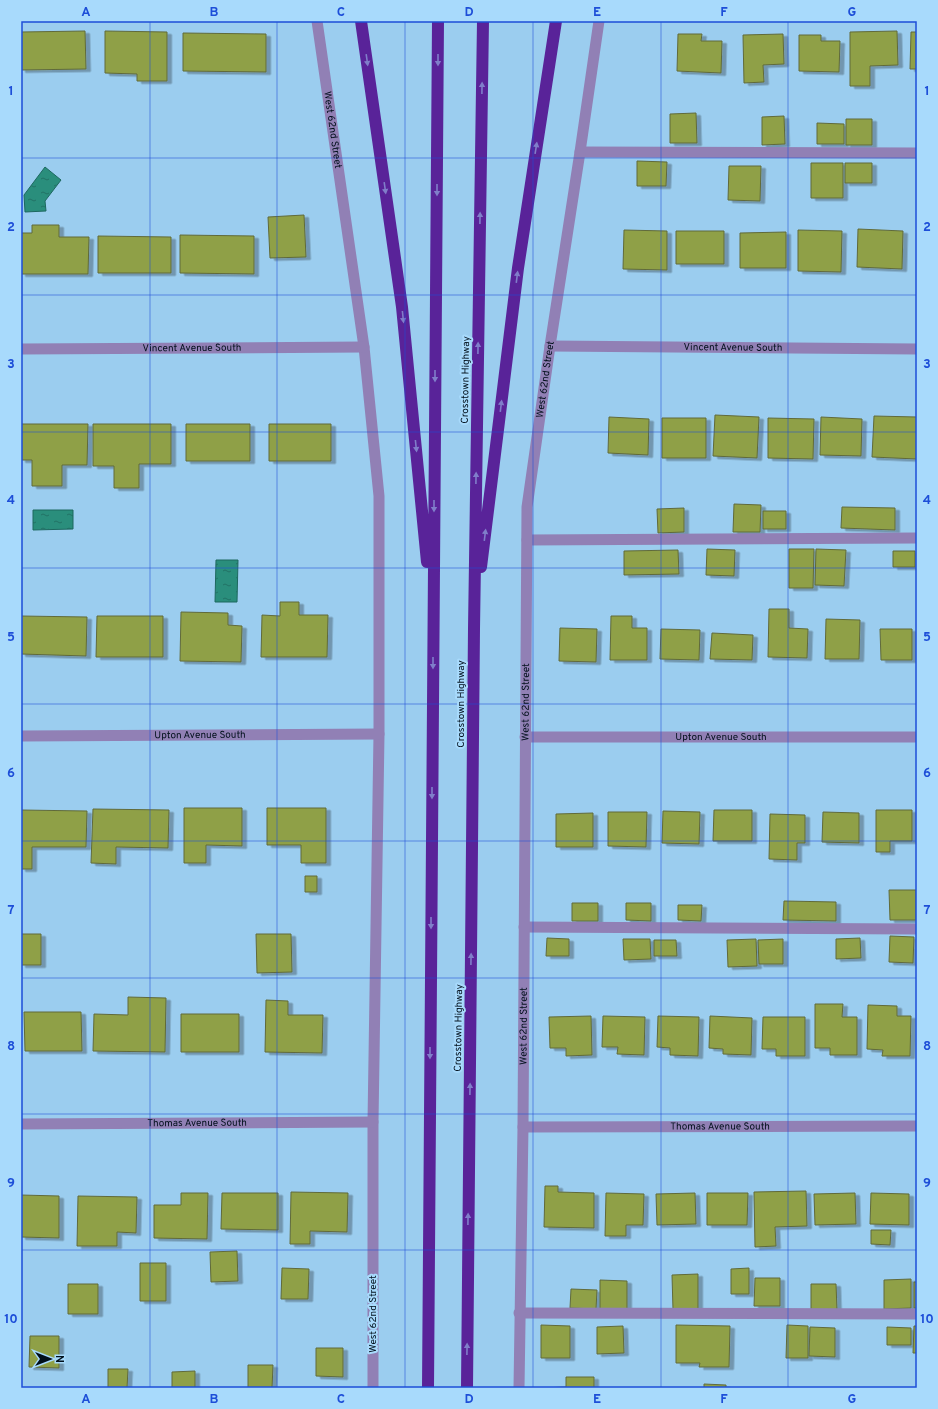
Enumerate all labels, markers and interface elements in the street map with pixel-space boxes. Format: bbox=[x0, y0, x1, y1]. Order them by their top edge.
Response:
text: A bbox=[81, 5, 91, 21]
text: B bbox=[210, 5, 219, 21]
text: C bbox=[337, 5, 345, 21]
text: D bbox=[464, 5, 474, 21]
text: E bbox=[593, 5, 601, 21]
text: F bbox=[720, 5, 728, 21]
text: G bbox=[848, 5, 857, 21]
one-way arrow bbox=[364, 54, 370, 66]
one-way arrow bbox=[435, 54, 441, 67]
one-way arrow bbox=[479, 81, 485, 94]
text: 1 bbox=[8, 84, 14, 100]
text: 1 bbox=[924, 84, 930, 100]
street label: West 62nd Street bbox=[321, 91, 345, 169]
one-way arrow bbox=[533, 142, 539, 155]
one-way arrow bbox=[382, 182, 388, 194]
one-way arrow bbox=[434, 184, 440, 197]
one-way arrow bbox=[477, 211, 483, 224]
text: 2 bbox=[7, 220, 15, 236]
text: 2 bbox=[923, 220, 931, 236]
one-way arrow bbox=[514, 271, 520, 283]
one-way arrow bbox=[400, 311, 406, 323]
street label: Crosstown Highway bbox=[459, 336, 473, 424]
street label: West 62nd Street bbox=[533, 340, 557, 419]
street label: Vincent Avenue South bbox=[143, 341, 241, 355]
one-way arrow bbox=[475, 341, 481, 354]
street label: Vincent Avenue South bbox=[684, 341, 782, 354]
text: 3 bbox=[7, 357, 15, 373]
text: 3 bbox=[923, 357, 931, 373]
one-way arrow bbox=[432, 370, 438, 383]
one-way arrow bbox=[498, 400, 504, 412]
one-way arrow bbox=[412, 440, 419, 452]
one-way arrow bbox=[473, 471, 479, 484]
text: 4 bbox=[7, 493, 15, 509]
text: 4 bbox=[923, 493, 931, 509]
one-way arrow bbox=[431, 500, 437, 513]
one-way arrow bbox=[482, 529, 488, 541]
text: 5 bbox=[7, 630, 15, 646]
text: 5 bbox=[923, 630, 931, 646]
one-way arrow bbox=[430, 657, 436, 670]
street label: Crosstown Highway bbox=[455, 660, 468, 748]
street label: West 62nd Street bbox=[519, 663, 532, 741]
street label: Upton Avenue South bbox=[154, 728, 246, 742]
street label: Upton Avenue South bbox=[675, 731, 767, 744]
text: 6 bbox=[7, 766, 15, 782]
text: 6 bbox=[923, 766, 931, 782]
one-way arrow bbox=[429, 787, 435, 800]
text: 7 bbox=[8, 903, 15, 919]
text: 7 bbox=[924, 903, 931, 919]
one-way arrow bbox=[428, 917, 434, 930]
one-way arrow bbox=[468, 952, 474, 965]
street label: Crosstown Highway bbox=[452, 984, 466, 1072]
street label: West 62nd Street bbox=[517, 987, 530, 1065]
text: 8 bbox=[7, 1039, 15, 1055]
text: 8 bbox=[923, 1039, 931, 1055]
one-way arrow bbox=[427, 1047, 433, 1060]
one-way arrow bbox=[467, 1082, 473, 1095]
street label: Thomas Avenue South bbox=[147, 1116, 247, 1130]
street label: Thomas Avenue South bbox=[670, 1120, 770, 1133]
text: 9 bbox=[7, 1176, 15, 1192]
text: 9 bbox=[923, 1176, 931, 1192]
one-way arrow bbox=[465, 1213, 472, 1225]
street label: West 62nd Street bbox=[367, 1275, 380, 1353]
text: 10 bbox=[4, 1312, 18, 1328]
text: 10 bbox=[920, 1312, 934, 1328]
north arrow bbox=[30, 1339, 70, 1379]
one-way arrow bbox=[464, 1342, 470, 1355]
text: N bbox=[52, 1355, 66, 1363]
text: A bbox=[81, 1392, 91, 1408]
text: B bbox=[210, 1392, 219, 1408]
text: C bbox=[337, 1392, 345, 1408]
text: D bbox=[464, 1392, 474, 1408]
text: E bbox=[593, 1392, 601, 1408]
text: F bbox=[720, 1392, 728, 1408]
text: G bbox=[848, 1392, 857, 1408]

